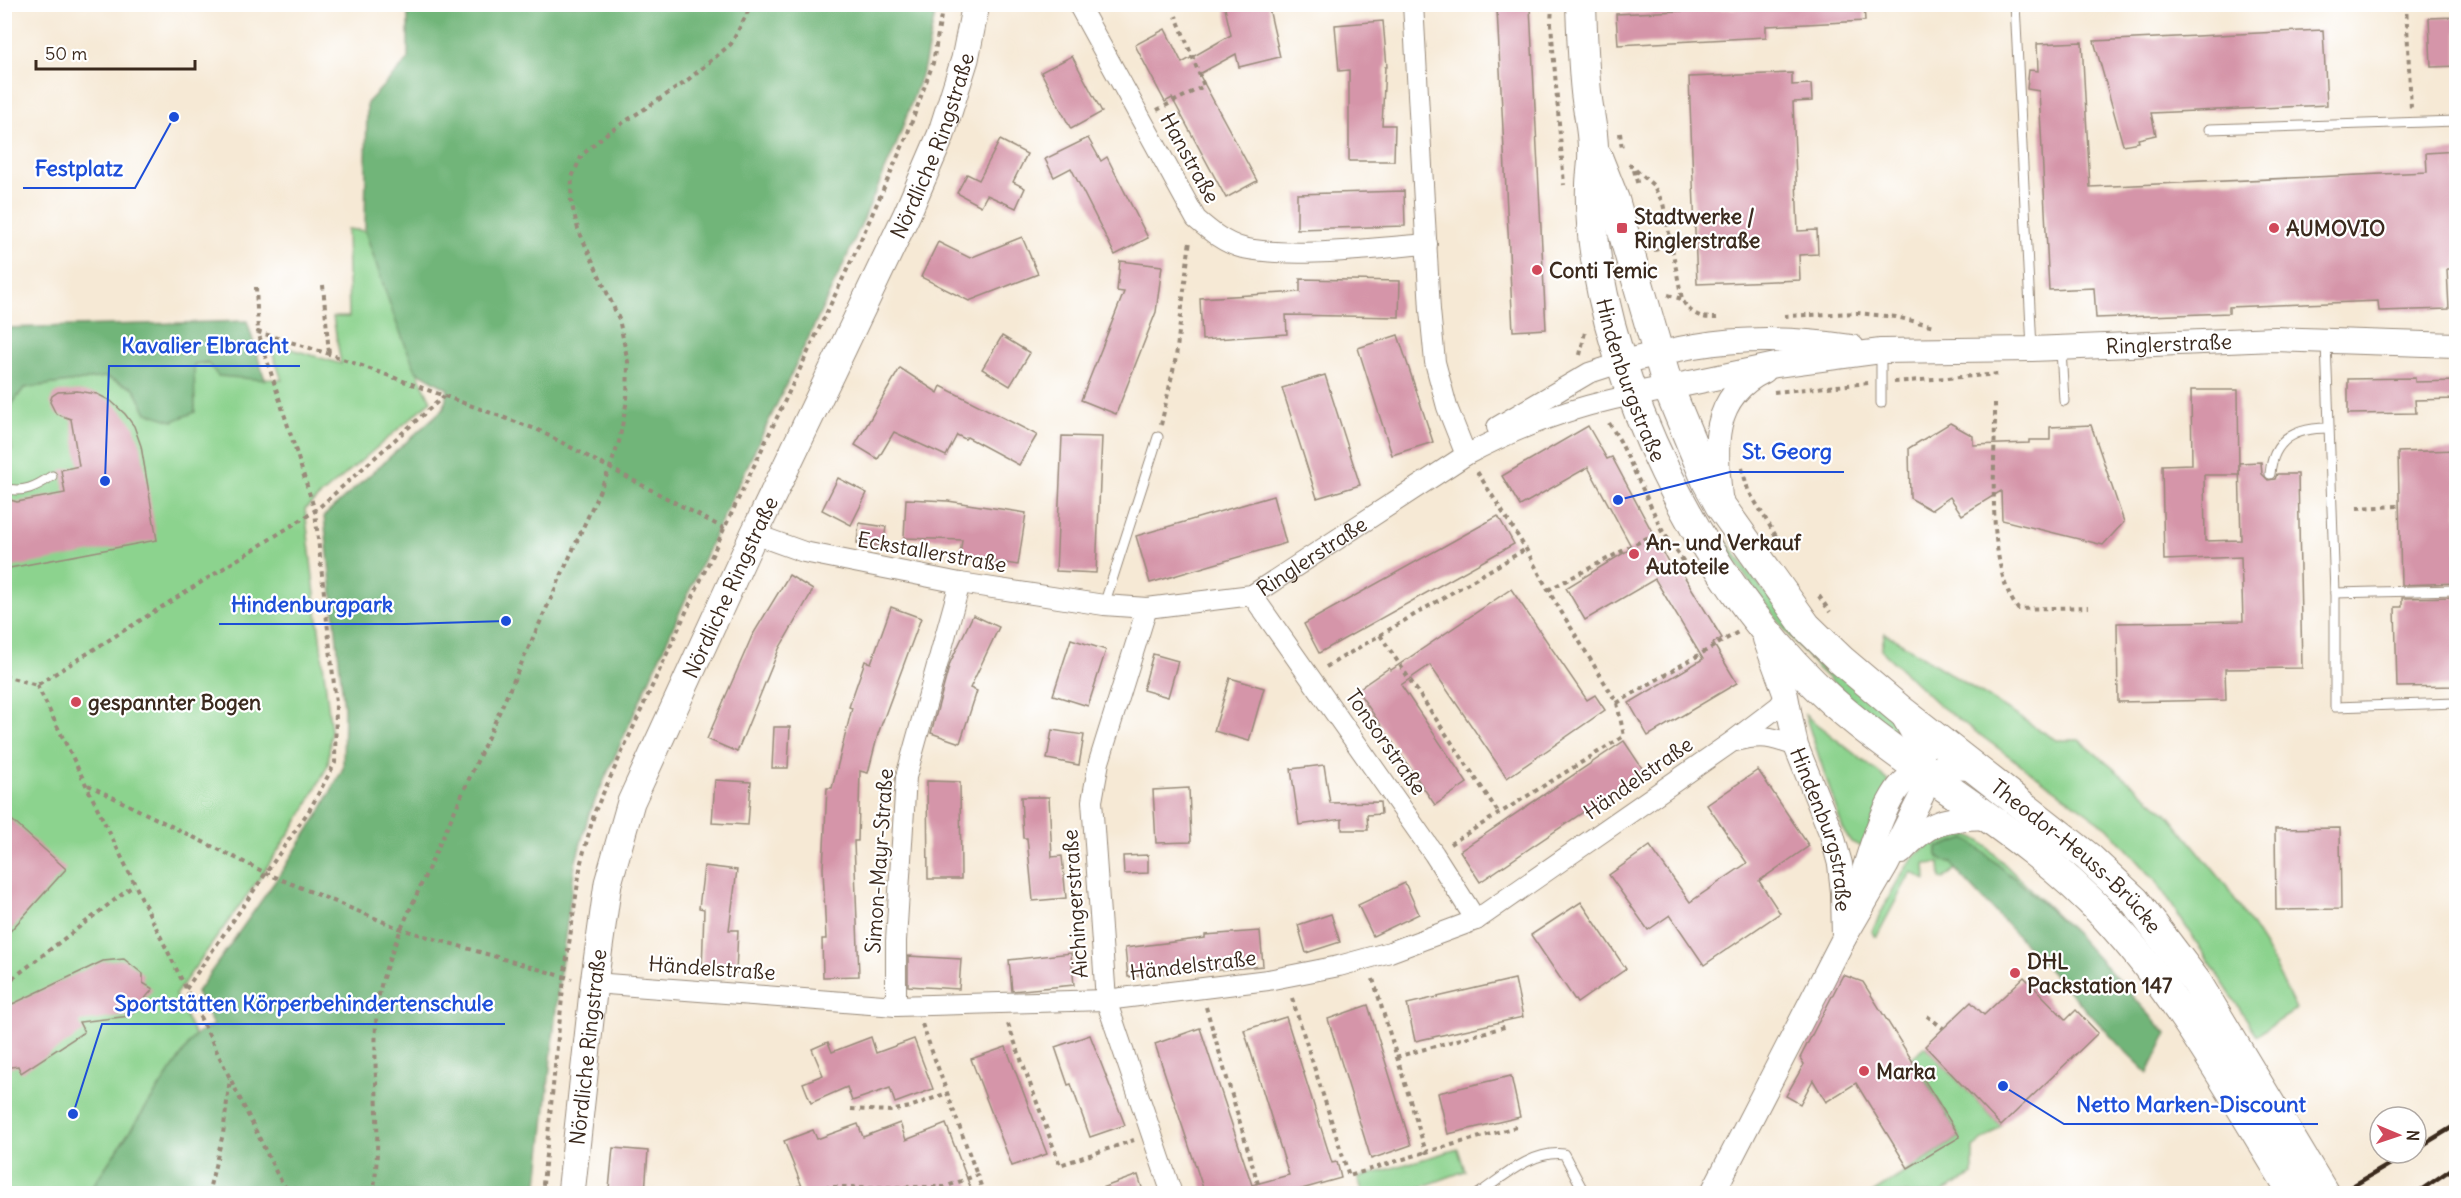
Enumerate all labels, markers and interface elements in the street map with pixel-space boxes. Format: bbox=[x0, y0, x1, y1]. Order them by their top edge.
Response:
scale bar bbox=[36, 33, 195, 71]
text: 50 m bbox=[45, 42, 87, 65]
street label: Nördliche Ringstraße bbox=[884, 51, 979, 243]
street label: Hanstraße bbox=[1154, 108, 1226, 208]
callout: Festplatz bbox=[23, 148, 135, 188]
text: Festplatz bbox=[35, 154, 124, 182]
place label: Stadtwerke / Ringlerstraße bbox=[1634, 203, 1760, 254]
place label: AUMOVIO bbox=[2286, 215, 2385, 242]
marker: Stadtwerke / Ringlerstraße bbox=[1615, 221, 1629, 235]
marker: AUMOVIO bbox=[2267, 221, 2281, 235]
place label: Conti Temic bbox=[1549, 257, 1658, 284]
marker: Conti Temic bbox=[1530, 263, 1544, 277]
street label: Hindenburgstraße bbox=[1591, 295, 1672, 466]
callout: Kavalier Elbracht bbox=[109, 326, 300, 366]
street label: Ringlerstraße bbox=[2105, 327, 2233, 359]
text: Kavalier Elbracht bbox=[121, 331, 289, 359]
callout: St. Georg bbox=[1730, 432, 1844, 472]
text: St. Georg bbox=[1742, 437, 1832, 465]
street label: Nördliche Ringstraße bbox=[676, 492, 784, 682]
street label: Ringlerstraße bbox=[1251, 510, 1372, 602]
street label: Eckstallerstraße bbox=[855, 526, 1009, 578]
place label: An- und Verkauf Autoteile bbox=[1646, 529, 1802, 580]
marker: An- und Verkauf Autoteile bbox=[1627, 547, 1641, 561]
callout: Hindenburgpark bbox=[219, 584, 405, 624]
text: Hindenburgpark bbox=[231, 590, 393, 618]
street label: Tonsorstraße bbox=[1340, 684, 1432, 800]
place label: gespannter Bogen bbox=[88, 689, 261, 716]
marker: gespannter Bogen bbox=[69, 695, 83, 709]
street label: Händelstraße bbox=[1578, 730, 1698, 826]
street label: Hindenburgstraße bbox=[1784, 743, 1857, 912]
street label: Simon-Mayr-Straße bbox=[859, 768, 899, 954]
street label: Theodor-Heuss-Brücke bbox=[1986, 773, 2168, 938]
street label: Aichingerstraße bbox=[1056, 829, 1094, 979]
street label: Händelstraße bbox=[1128, 944, 1258, 986]
street label: Nördliche Ringstraße bbox=[563, 947, 612, 1146]
place label: DHL Packstation 147 bbox=[2027, 948, 2173, 999]
street label: Händelstraße bbox=[648, 950, 776, 986]
marker: DHL Packstation 147 bbox=[2008, 966, 2022, 980]
callout: Sportstätten Körperbehindertenschule bbox=[102, 984, 505, 1024]
text: Sportstätten Körperbehindertenschule bbox=[114, 989, 494, 1017]
place label: Marka bbox=[1876, 1058, 1936, 1085]
marker: Marka bbox=[1857, 1064, 1871, 1078]
callout: Netto Marken-Discount bbox=[2064, 1084, 2318, 1124]
text: Netto Marken-Discount bbox=[2076, 1090, 2307, 1118]
north arrow bbox=[2368, 1105, 2428, 1165]
text: N bbox=[2403, 1130, 2423, 1141]

